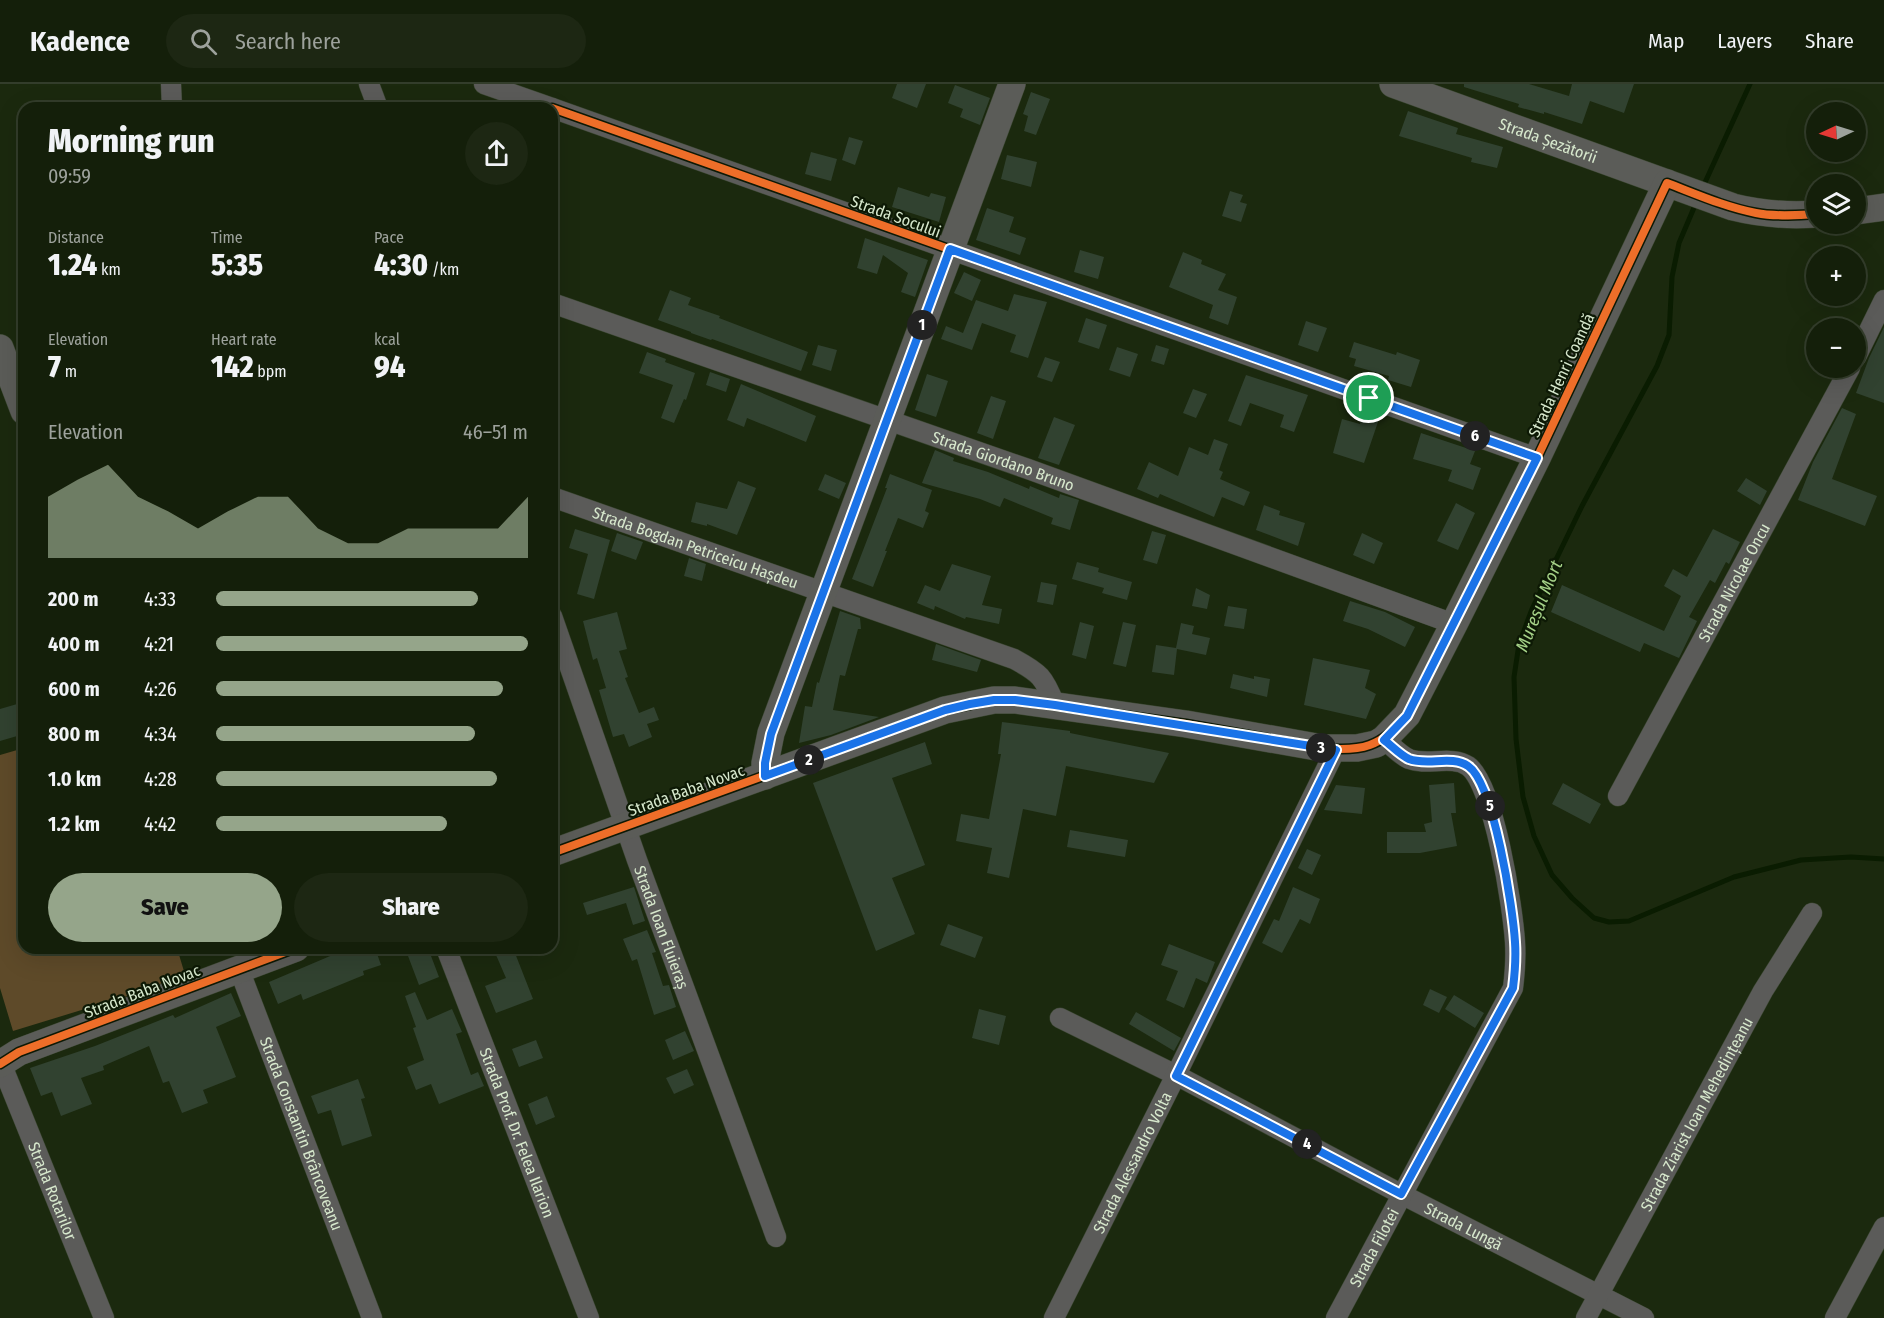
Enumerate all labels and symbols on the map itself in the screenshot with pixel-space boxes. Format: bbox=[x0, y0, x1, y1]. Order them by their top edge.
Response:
north arrow bbox=[1806, 102, 1866, 162]
street label: Strada Șezătorii bbox=[1496, 114, 1600, 167]
street label: Strada Socului bbox=[848, 191, 943, 242]
pin: 1 bbox=[907, 310, 937, 340]
street label: Strada Henri Coandă bbox=[1524, 310, 1599, 440]
pin bbox=[1343, 372, 1394, 423]
pin: 6 bbox=[1460, 421, 1490, 451]
street label: Strada Giordano Bruno bbox=[929, 427, 1077, 495]
street label: Strada Bogdan Petriceicu Hașdeu bbox=[590, 503, 801, 593]
street label: Strada Nicolae Oncu bbox=[1694, 520, 1774, 645]
water label: Mureșul Mort bbox=[1511, 557, 1567, 655]
pin: 3 bbox=[1306, 733, 1336, 763]
pin: 2 bbox=[794, 745, 824, 775]
street label: Strada Baba Novac bbox=[625, 761, 747, 820]
pin: 5 bbox=[1475, 791, 1505, 821]
street label: Strada Ioan Fluieraș bbox=[630, 863, 693, 992]
street label: Strada Baba Novac bbox=[82, 961, 203, 1022]
street label: Strada Ziarist Ioan Mehedințeanu bbox=[1637, 1014, 1757, 1215]
street label: Strada Constantin Brâncoveanu bbox=[256, 1034, 347, 1233]
street label: Strada Prof. Dr. Felea Ilarion bbox=[476, 1045, 558, 1221]
street label: Strada Alessandro Volta bbox=[1089, 1089, 1176, 1237]
pin: 4 bbox=[1292, 1129, 1322, 1159]
street label: Strada Rotarilor bbox=[24, 1139, 81, 1243]
street label: Strada Lungă bbox=[1421, 1199, 1506, 1254]
street label: Strada Filotei bbox=[1345, 1205, 1403, 1290]

